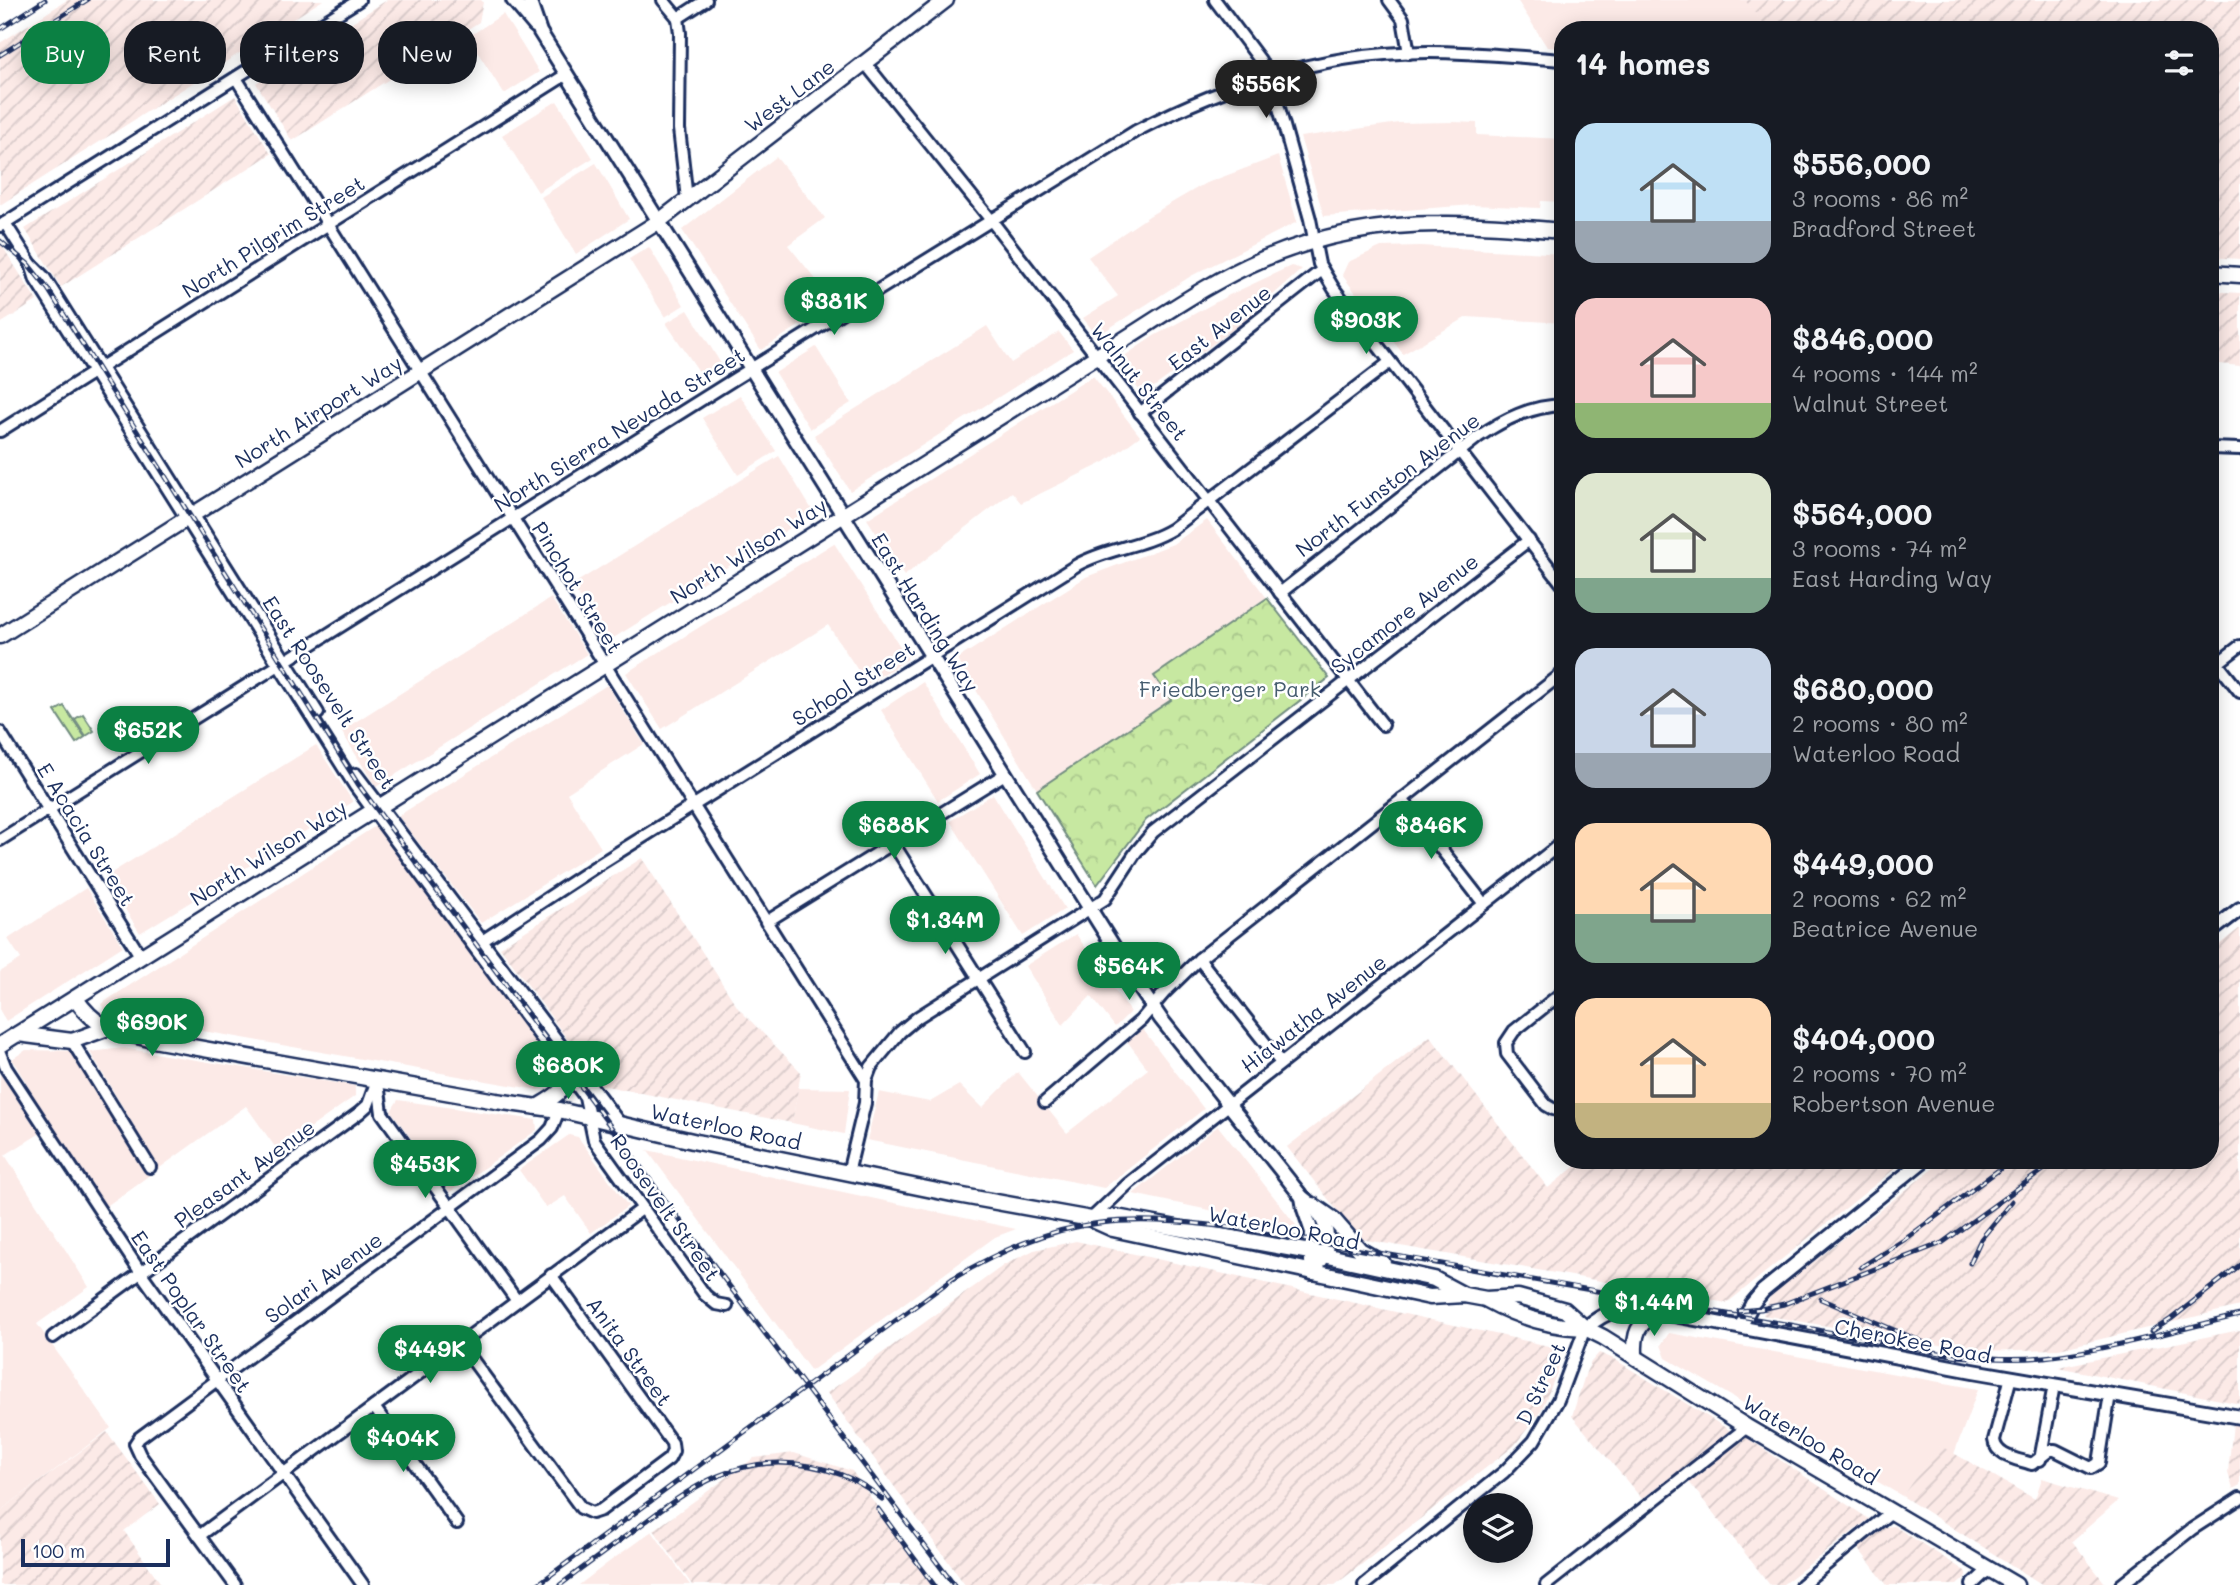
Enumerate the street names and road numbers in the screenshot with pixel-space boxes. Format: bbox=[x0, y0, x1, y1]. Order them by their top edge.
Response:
street label: West Lane bbox=[738, 52, 840, 138]
street label: North Pilgrim Street bbox=[177, 169, 369, 303]
street label: East Avenue bbox=[1162, 278, 1276, 376]
street label: Walnut Street bbox=[1085, 316, 1195, 446]
street label: North Sierra Nevada Street bbox=[488, 340, 750, 518]
street label: North Airport Way bbox=[229, 349, 407, 473]
street label: North Funston Avenue bbox=[1289, 406, 1485, 562]
street label: North Wilson Way bbox=[665, 491, 831, 609]
street label: Pinchot Street bbox=[527, 516, 629, 658]
street label: East Harding Way bbox=[866, 527, 986, 697]
street label: Sycamore Avenue bbox=[1325, 547, 1483, 679]
street label: East Roosevelt Street bbox=[257, 590, 403, 794]
street label: School Street bbox=[787, 635, 919, 731]
street label: E Acacia Street bbox=[32, 757, 142, 911]
street label: North Wilson Way bbox=[185, 793, 351, 911]
street label: Hiawatha Avenue bbox=[1235, 948, 1391, 1078]
street label: Waterloo Road bbox=[648, 1097, 804, 1155]
street label: Pleasant Avenue bbox=[168, 1113, 320, 1233]
street label: Roosevelt Street bbox=[605, 1128, 727, 1286]
street label: Waterloo Road bbox=[1206, 1199, 1362, 1255]
street label: East Poplar Street bbox=[126, 1225, 258, 1397]
street label: Solari Avenue bbox=[259, 1225, 387, 1329]
street label: Anita Street bbox=[581, 1291, 679, 1411]
street label: Cherokee Road bbox=[1832, 1312, 1994, 1368]
street label: D Street bbox=[1509, 1337, 1571, 1429]
street label: Waterloo Road bbox=[1738, 1388, 1884, 1490]

